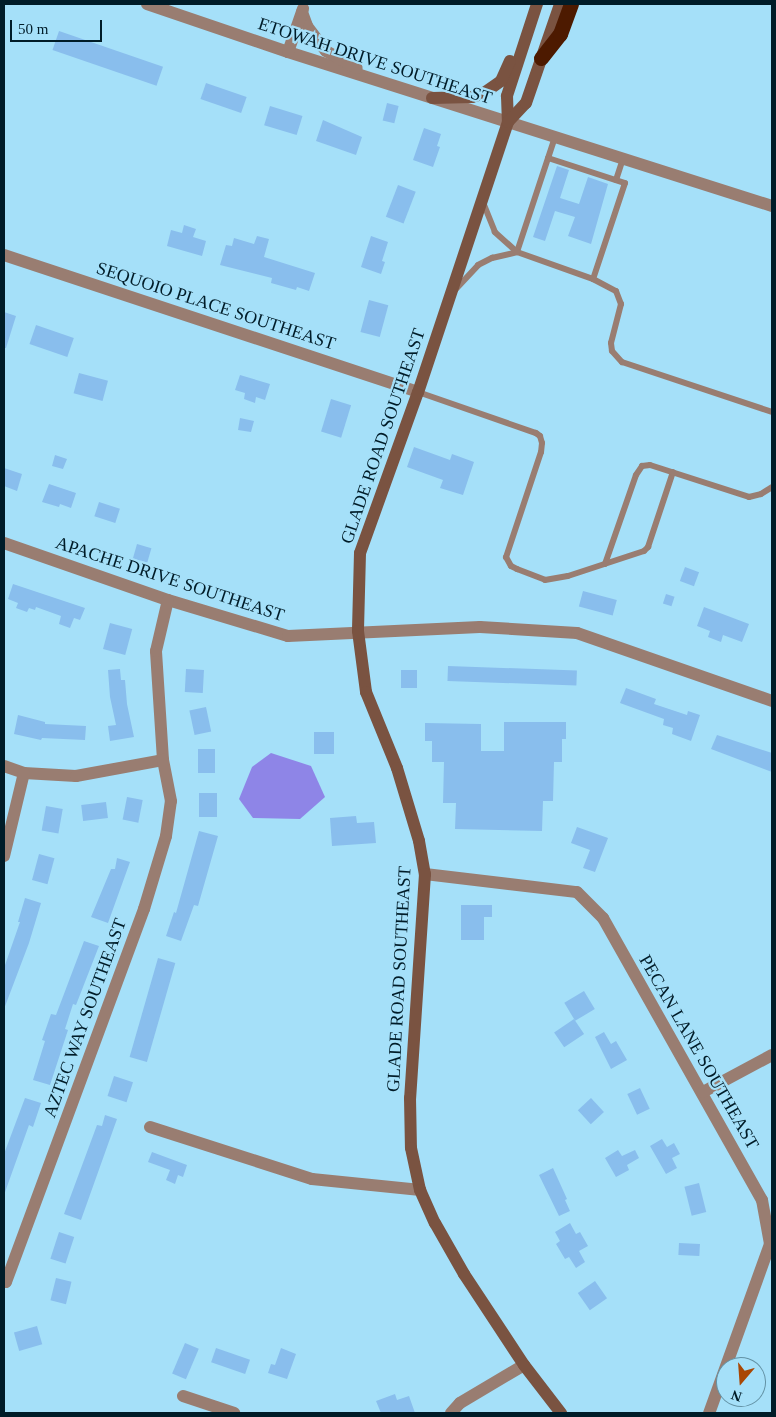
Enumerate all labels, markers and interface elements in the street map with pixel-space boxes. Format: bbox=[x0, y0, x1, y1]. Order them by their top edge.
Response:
scale bar bbox=[12, 10, 105, 42]
street label: ETOWAH DRIVE SOUTHEAST bbox=[255, 13, 495, 109]
text: 50 m bbox=[18, 21, 48, 37]
street label: SEQUOIO PLACE SOUTHEAST bbox=[94, 257, 338, 355]
street label: GLADE ROAD SOUTHEAST bbox=[336, 326, 430, 546]
street label: APACHE DRIVE SOUTHEAST bbox=[53, 532, 287, 626]
street label: GLADE ROAD SOUTHEAST bbox=[382, 866, 416, 1092]
street label: AZTEC WAY SOUTHEAST bbox=[39, 915, 131, 1121]
street label: PECAN LANE SOUTHEAST bbox=[634, 951, 764, 1153]
north arrow bbox=[716, 1357, 766, 1407]
text: N bbox=[729, 1387, 744, 1404]

